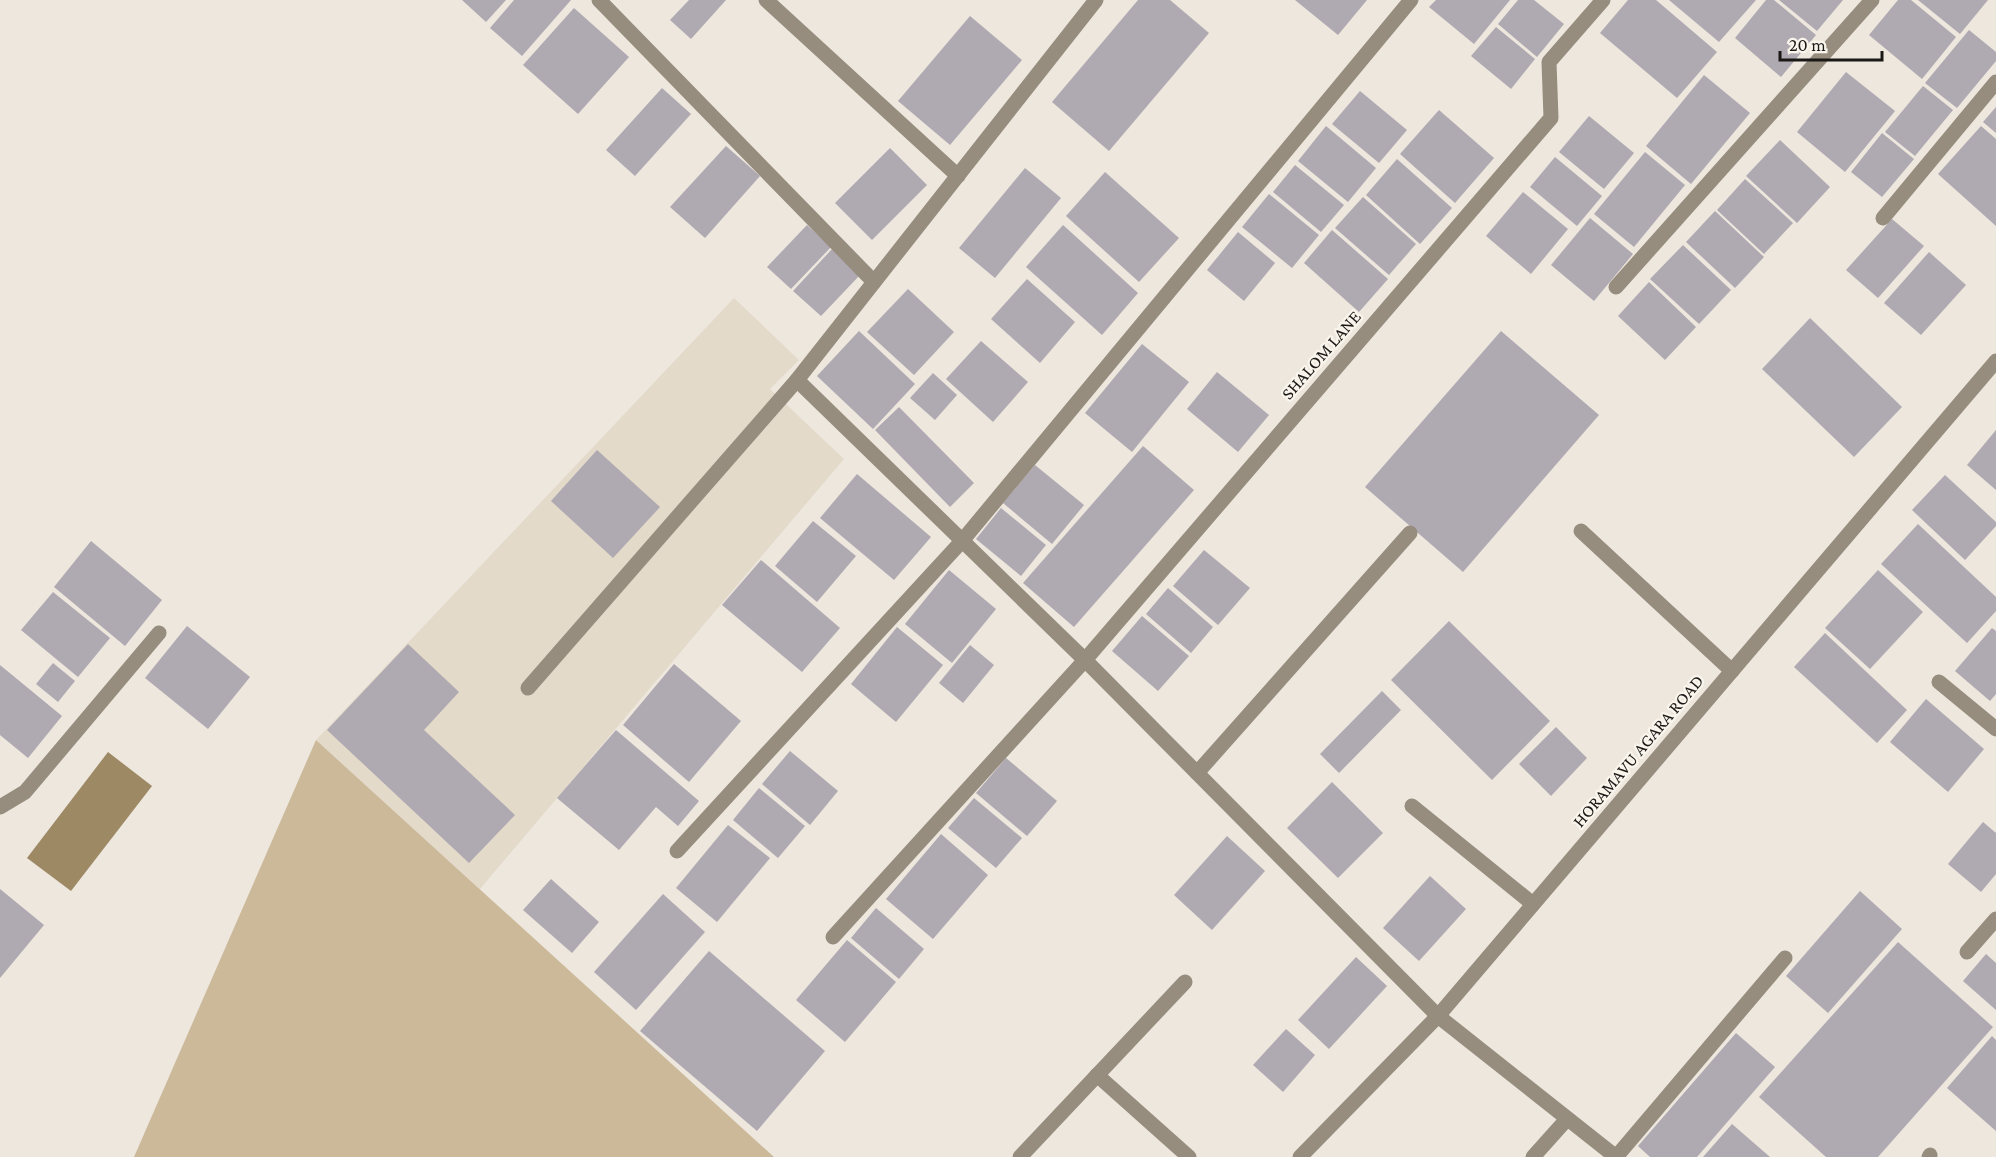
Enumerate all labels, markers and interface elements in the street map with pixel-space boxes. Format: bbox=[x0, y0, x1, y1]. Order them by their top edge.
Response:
scale bar bbox=[1780, 24, 1882, 62]
text: 20 m bbox=[1789, 35, 1826, 55]
street label: SHALOM LANE bbox=[1277, 307, 1365, 403]
street label: HORAMAVU AGARA ROAD bbox=[1569, 671, 1707, 831]

